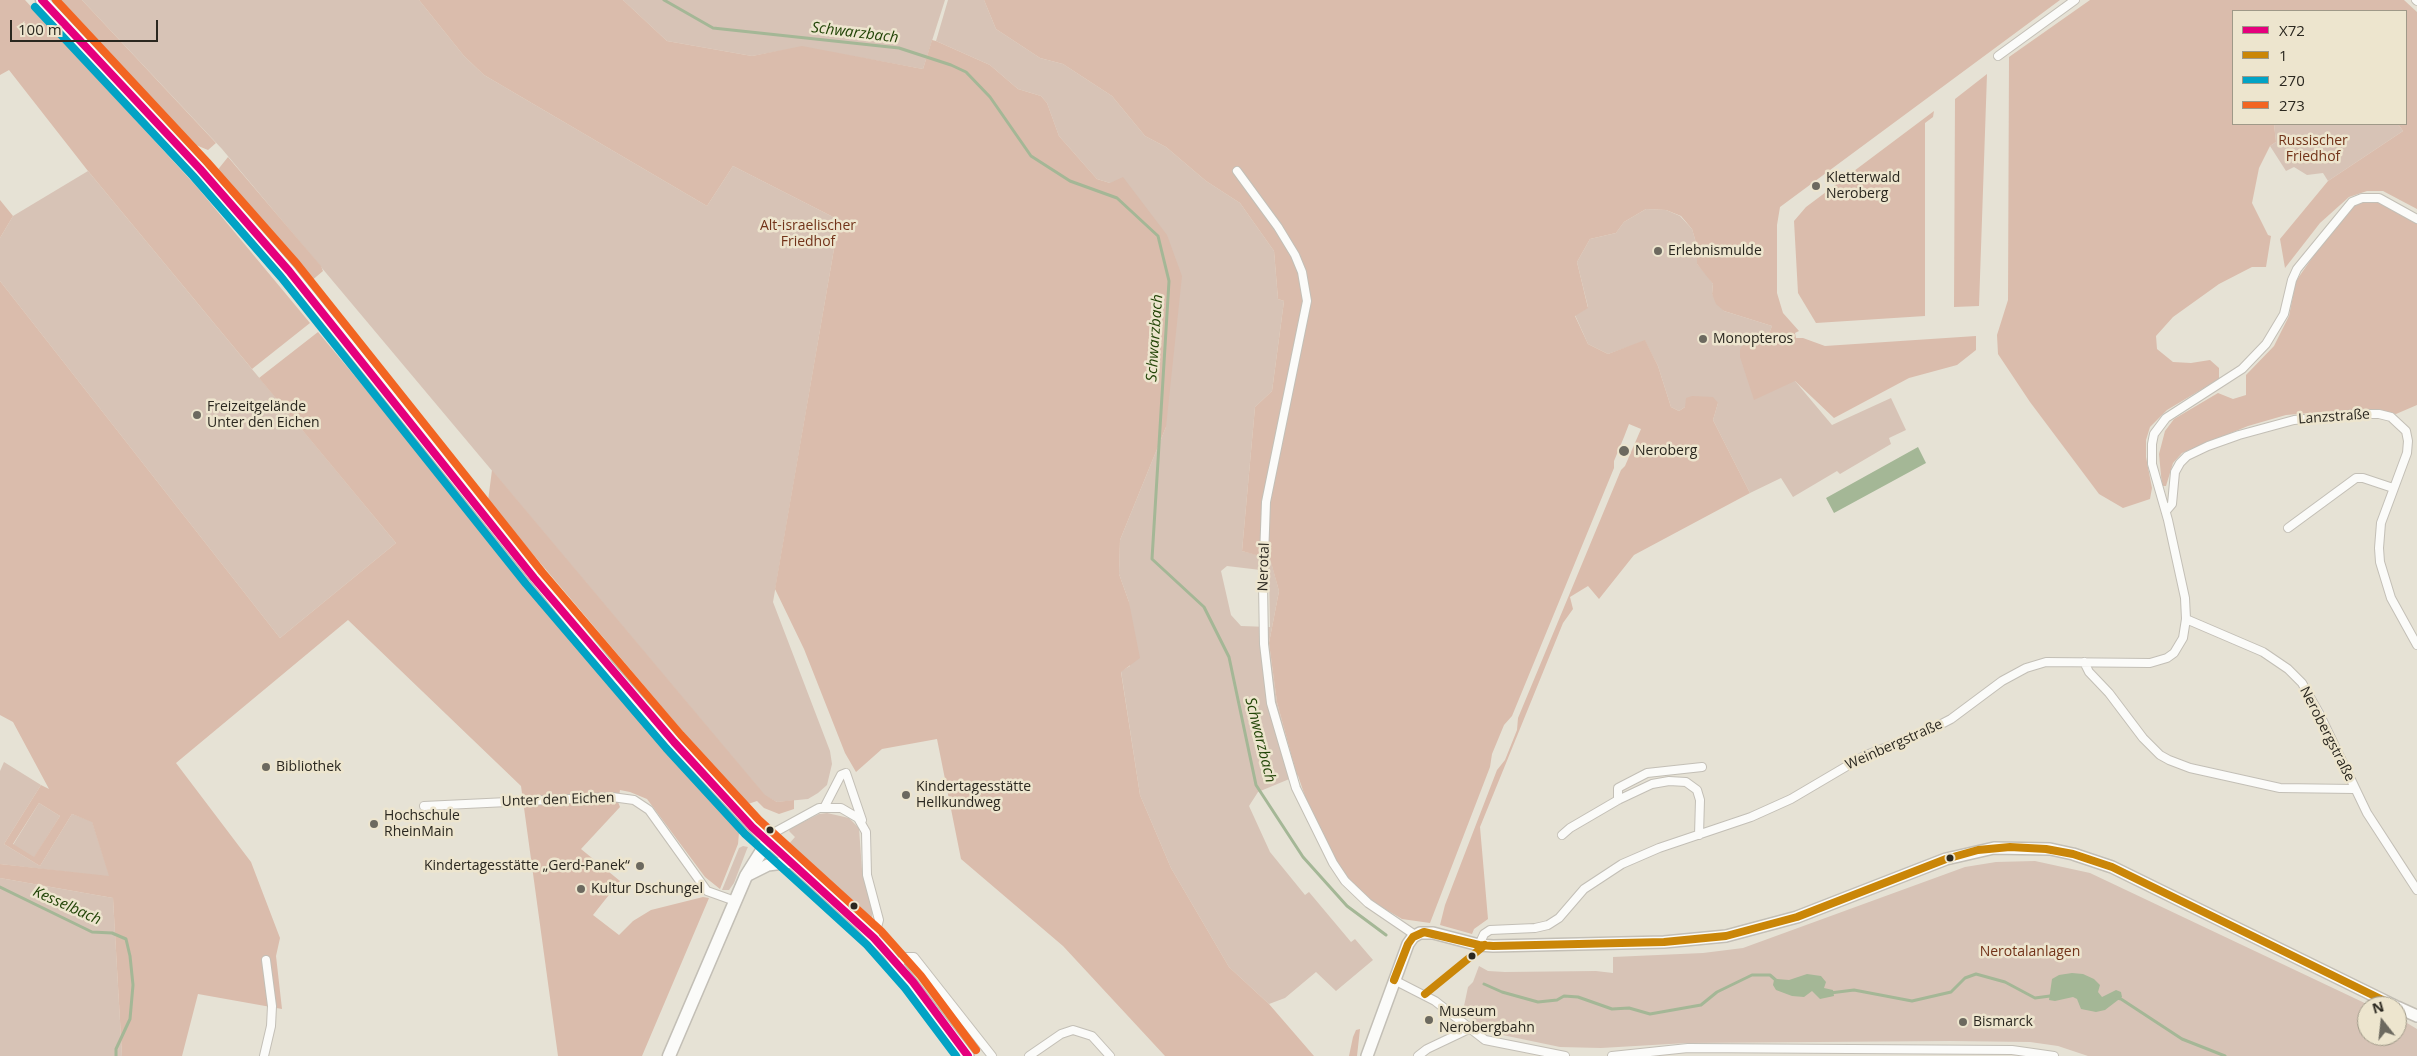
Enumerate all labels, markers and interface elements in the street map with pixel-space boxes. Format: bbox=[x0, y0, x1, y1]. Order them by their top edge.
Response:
scale bar bbox=[12, 10, 160, 42]
legend bbox=[2232, 10, 2407, 125]
text: 100 m bbox=[18, 19, 62, 39]
water label: Schwarzbach bbox=[811, 19, 899, 47]
text: X72 bbox=[2279, 20, 2305, 40]
text: 1 bbox=[2279, 45, 2288, 65]
text: 270 bbox=[2279, 70, 2305, 90]
text: 273 bbox=[2279, 95, 2305, 115]
park label: Russischer Friedhof bbox=[2278, 133, 2348, 166]
place label: Kletterwald Neroberg bbox=[1826, 170, 1900, 202]
marker: Kletterwald Neroberg bbox=[1810, 180, 1822, 192]
park label: Alt-israelischer Friedhof bbox=[760, 218, 856, 250]
place label: Erlebnismulde bbox=[1668, 243, 1762, 259]
marker: Erlebnismulde bbox=[1652, 245, 1664, 257]
water label: Schwarzbach bbox=[1143, 294, 1167, 382]
place label: Monopteros bbox=[1713, 331, 1793, 347]
marker: Monopteros bbox=[1697, 333, 1709, 345]
place label: Freizeitgelände Unter den Eichen bbox=[207, 399, 320, 432]
street label: Lanzstraße bbox=[2298, 406, 2370, 428]
marker: Freizeitgelände Unter den Eichen bbox=[191, 409, 203, 421]
place label: Neroberg bbox=[1635, 443, 1697, 459]
marker: Neroberg bbox=[1617, 444, 1631, 458]
street label: Nerotal bbox=[1255, 542, 1273, 592]
street label: Nerobergstraße bbox=[2296, 684, 2358, 784]
water label: Schwarzbach bbox=[1241, 695, 1279, 785]
street label: Weinbergstraße bbox=[1843, 716, 1945, 774]
place label: Bibliothek bbox=[276, 759, 341, 775]
marker: Bibliothek bbox=[260, 761, 272, 773]
place label: Kindertagesstätte Hellkundweg bbox=[916, 779, 1031, 812]
marker: Kindertagesstätte Hellkundweg bbox=[900, 789, 912, 801]
street label: Unter den Eichen bbox=[501, 790, 615, 810]
place label: Hochschule RheinMain bbox=[384, 808, 460, 840]
marker: Hochschule RheinMain bbox=[368, 818, 380, 830]
unlabelled marker bbox=[765, 825, 775, 835]
unlabelled marker bbox=[1945, 853, 1955, 863]
place label: Kindertagesstätte „Gerd-Panek“ bbox=[424, 858, 630, 874]
marker: Kindertagesstätte „Gerd-Panek“ bbox=[634, 860, 646, 872]
place label: Kultur Dschungel bbox=[591, 881, 703, 897]
water label: Kesselbach bbox=[30, 883, 104, 929]
marker: Kultur Dschungel bbox=[575, 883, 587, 895]
unlabelled marker bbox=[849, 901, 859, 911]
park label: Nerotalanlagen bbox=[1980, 944, 2080, 960]
unlabelled marker bbox=[1467, 951, 1477, 961]
north arrow bbox=[2357, 996, 2407, 1046]
text: N bbox=[2370, 996, 2386, 1018]
place label: Museum Nerobergbahn bbox=[1439, 1004, 1535, 1036]
marker: Museum Nerobergbahn bbox=[1423, 1014, 1435, 1026]
place label: Bismarck bbox=[1973, 1014, 2033, 1030]
marker: Bismarck bbox=[1957, 1016, 1969, 1028]

